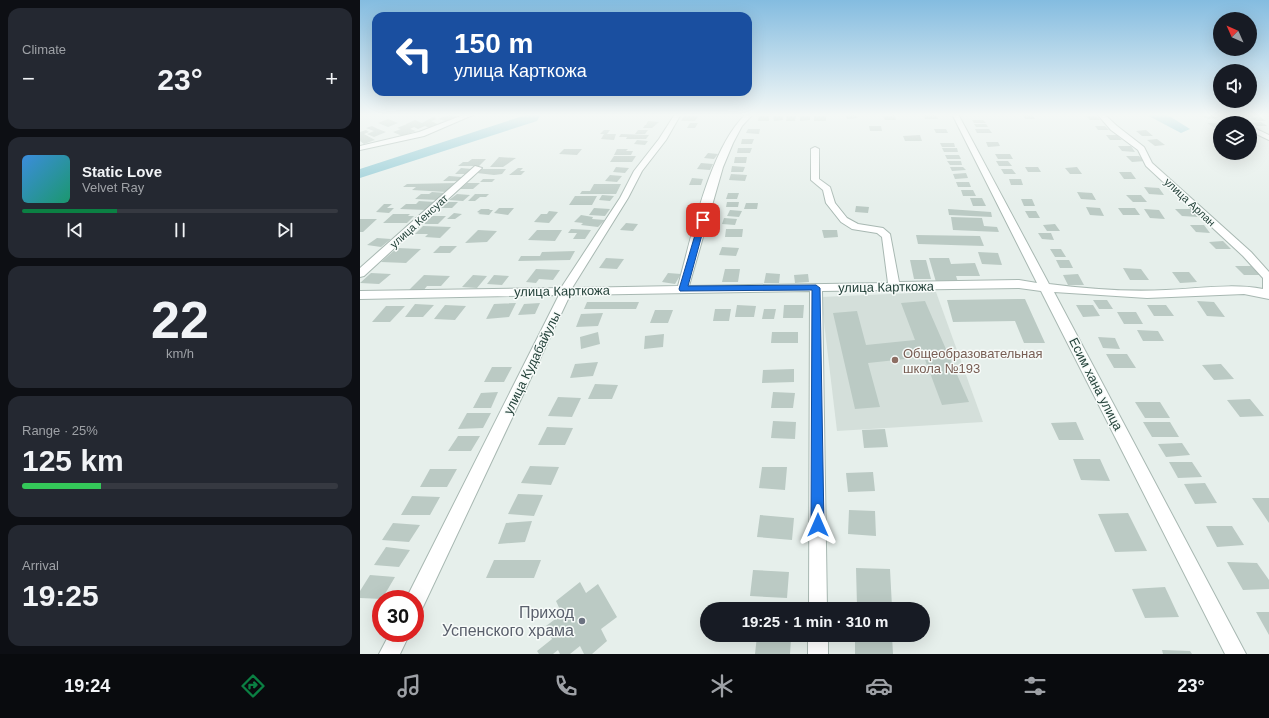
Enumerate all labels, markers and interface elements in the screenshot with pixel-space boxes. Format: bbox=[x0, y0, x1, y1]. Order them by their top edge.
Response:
north arrow bbox=[1213, 12, 1257, 56]
map controls bbox=[1213, 12, 1257, 160]
icon: left bbox=[388, 28, 440, 80]
text: 150 m bbox=[454, 28, 533, 59]
text: Climate bbox=[22, 42, 66, 57]
text: улица Карткожа bbox=[454, 61, 587, 81]
text: 23° bbox=[157, 63, 203, 96]
button: sound bbox=[1213, 64, 1257, 108]
text: − bbox=[22, 66, 35, 91]
text: + bbox=[325, 66, 338, 91]
button: layers bbox=[1213, 116, 1257, 160]
text: Static Love bbox=[82, 163, 162, 180]
street label: улица Арлан bbox=[1162, 175, 1218, 229]
text: Velvet Ray bbox=[82, 180, 144, 195]
street label: улица Кенсуат bbox=[388, 192, 450, 250]
pin bbox=[686, 203, 720, 237]
icon: arrive bbox=[692, 209, 714, 231]
icon: previous bbox=[64, 219, 86, 241]
icon: pause bbox=[169, 219, 191, 241]
icon: next bbox=[274, 219, 296, 241]
street label: улица Карткожа bbox=[838, 279, 935, 295]
street label: улица Карткожа bbox=[514, 283, 611, 299]
text: 22 bbox=[151, 291, 209, 349]
street label: улица Кудабайулы bbox=[501, 309, 563, 417]
street label: Есим хана улица bbox=[1066, 335, 1126, 434]
text: km/h bbox=[166, 346, 194, 361]
place label: Общеобразовательная школа №193 bbox=[903, 346, 1043, 376]
marker: Общеобразовательная школа №193 bbox=[890, 355, 900, 365]
text: Range · 25% bbox=[22, 423, 98, 438]
text: 125 km bbox=[22, 444, 124, 477]
position arrow bbox=[797, 504, 839, 546]
text: Arrival bbox=[22, 558, 59, 573]
text: 19:25 bbox=[22, 579, 99, 612]
speed limit sign: 30 bbox=[372, 590, 424, 642]
place label: Приход Успенского храма bbox=[442, 604, 575, 639]
text: 19:25 · 1 min · 310 m bbox=[742, 613, 888, 630]
marker: Приход Успенского храма bbox=[577, 616, 587, 626]
icon: directions bbox=[239, 672, 267, 700]
icon: music bbox=[395, 672, 423, 700]
icon: phone bbox=[552, 672, 580, 700]
icon: climate bbox=[708, 672, 736, 700]
icon: car bbox=[865, 672, 893, 700]
icon: filters bbox=[1021, 672, 1049, 700]
text: 19:24 bbox=[64, 676, 110, 696]
text: 23° bbox=[1177, 676, 1205, 696]

